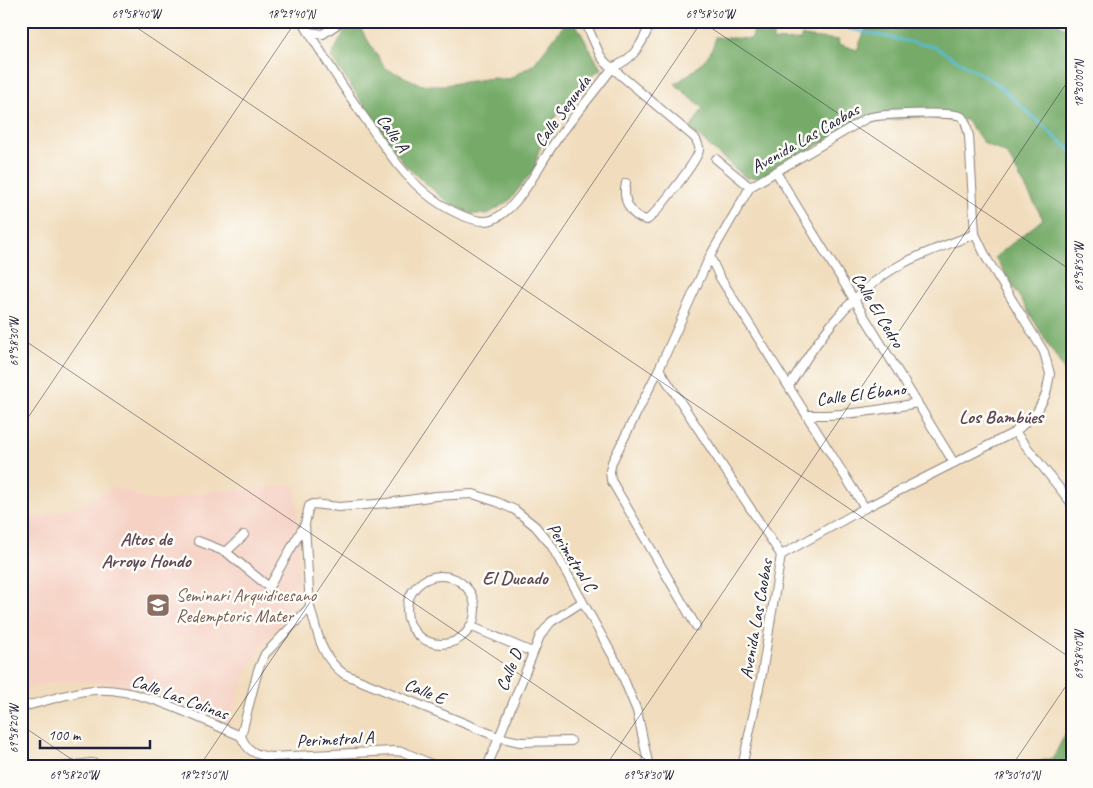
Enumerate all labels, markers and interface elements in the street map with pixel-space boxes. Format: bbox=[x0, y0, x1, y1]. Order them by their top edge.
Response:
text: 69°58'40"W bbox=[112, 6, 163, 22]
text: 18°29'40"N bbox=[267, 6, 316, 22]
text: 69°58'50"W bbox=[686, 6, 737, 22]
text: 18°30'00"N bbox=[1071, 59, 1087, 108]
street label: Calle Segunda bbox=[529, 70, 596, 151]
street label: Avenida Las Caobas bbox=[747, 97, 865, 178]
street label: Calle A bbox=[372, 110, 415, 157]
text: 69°58'50"W bbox=[1071, 240, 1087, 291]
street label: Calle El Cedro bbox=[847, 268, 910, 353]
text: 69°58'30"W bbox=[6, 315, 22, 366]
street label: Calle El Ébano bbox=[815, 377, 908, 410]
district label: Los Bambúes bbox=[959, 405, 1045, 429]
street label: Perimetral C bbox=[542, 519, 603, 597]
district label: Altos de Arroyo Hondo bbox=[101, 527, 192, 573]
street label: Avenida Las Caobas bbox=[735, 556, 778, 681]
district label: El Ducado bbox=[482, 566, 549, 590]
place label: Seminari Arquidicesano Redemptoris Mater bbox=[176, 584, 318, 627]
school or university icon: Seminari Arquidicesano Redemptoris Mater bbox=[145, 592, 171, 618]
text: 69°58'40"W bbox=[1071, 628, 1087, 679]
street label: Calle D bbox=[491, 644, 528, 694]
street label: Calle Las Colinas bbox=[129, 669, 233, 725]
street label: Calle E bbox=[401, 673, 451, 710]
text: 69°58'20"W bbox=[6, 702, 22, 753]
scale bar bbox=[40, 718, 150, 750]
text: 100 m bbox=[48, 726, 82, 745]
street label: Perimetral A bbox=[296, 726, 375, 752]
text: 69°58'20"W bbox=[50, 767, 101, 783]
text: 18°29'50"N bbox=[179, 767, 228, 783]
text: 69°58'30"W bbox=[624, 767, 675, 783]
text: 18°30'10"N bbox=[992, 767, 1041, 783]

